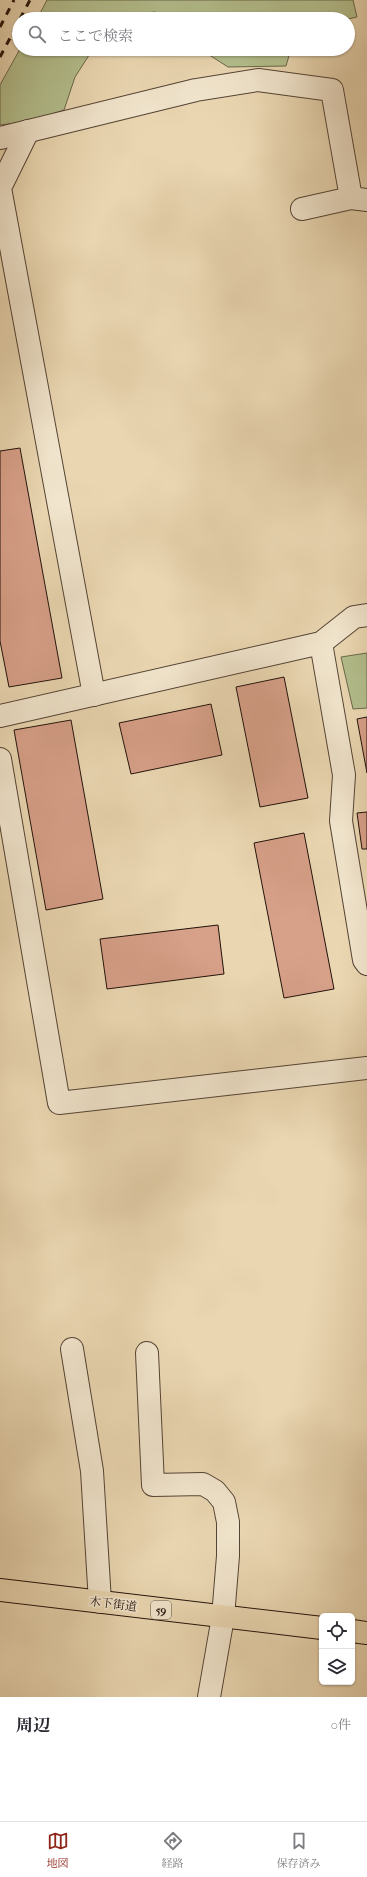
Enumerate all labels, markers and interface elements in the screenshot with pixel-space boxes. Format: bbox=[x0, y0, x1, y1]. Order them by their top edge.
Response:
search box bbox=[12, 12, 355, 56]
icon: search bbox=[26, 23, 48, 45]
text: ここで検索 bbox=[58, 27, 133, 45]
street label: 木下街道 bbox=[88, 1594, 138, 1614]
road number: 59 bbox=[151, 1601, 171, 1619]
map controls bbox=[319, 1613, 355, 1685]
button: locate bbox=[319, 1613, 355, 1649]
button: layers bbox=[319, 1649, 355, 1685]
text: 周辺 bbox=[16, 1715, 50, 1735]
text: 0件 bbox=[331, 1717, 351, 1732]
tab: 地図 bbox=[47, 1830, 69, 1870]
tab: 経路 bbox=[162, 1830, 184, 1870]
tab: 保存済み bbox=[277, 1830, 321, 1870]

